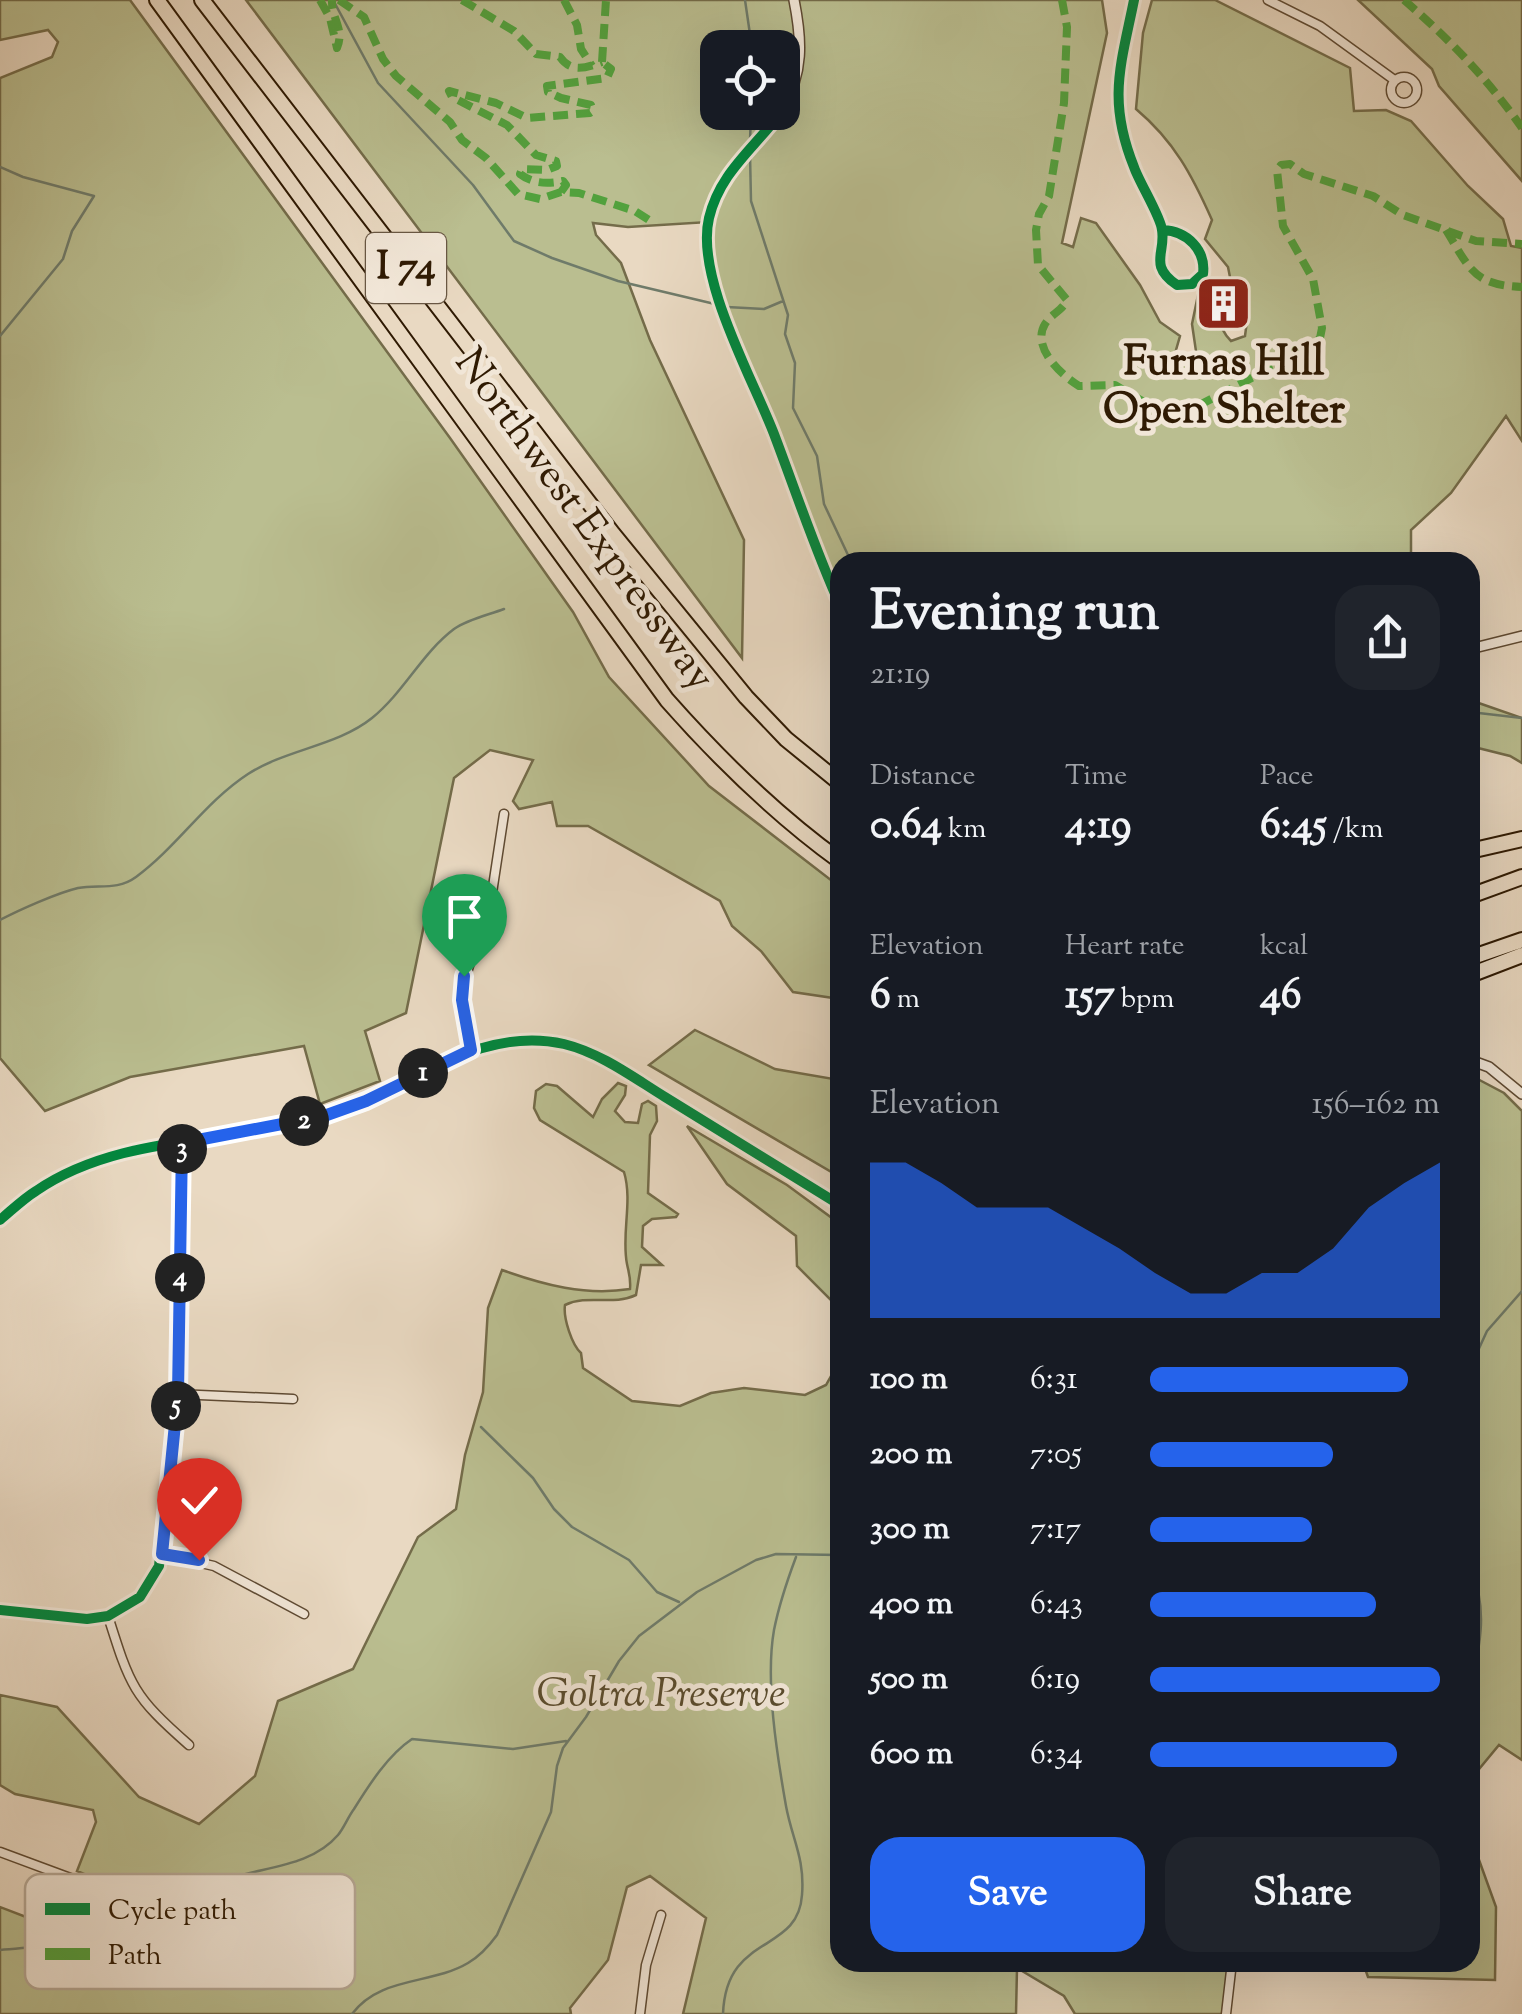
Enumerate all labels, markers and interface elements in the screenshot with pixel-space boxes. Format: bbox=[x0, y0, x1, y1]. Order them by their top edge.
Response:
map controls bbox=[700, 30, 800, 130]
button: locate bbox=[700, 30, 800, 130]
road number: I 74 bbox=[366, 233, 446, 303]
building icon: Furnas Hill Open Shelter bbox=[1194, 274, 1254, 334]
place label: Furnas Hill Open Shelter bbox=[1103, 334, 1345, 442]
street label: Northwest Expressway bbox=[438, 337, 728, 705]
text: Evening run bbox=[870, 575, 1159, 654]
button: share bbox=[1335, 585, 1440, 690]
text: 21:19 bbox=[870, 652, 930, 698]
text: Distance bbox=[870, 757, 976, 797]
text: Time bbox=[1065, 757, 1127, 797]
text: Pace bbox=[1260, 757, 1314, 797]
text: 0.64 bbox=[870, 797, 942, 857]
text: 4:19 bbox=[1065, 797, 1131, 857]
text: 6:45 bbox=[1260, 797, 1327, 857]
text: km bbox=[942, 810, 986, 850]
text: /km bbox=[1327, 810, 1384, 850]
pin bbox=[422, 874, 507, 977]
icon: arrive bbox=[437, 889, 492, 944]
text: Elevation bbox=[870, 927, 984, 967]
text: Heart rate bbox=[1065, 927, 1185, 967]
text: kcal bbox=[1260, 927, 1308, 967]
text: 6 bbox=[870, 967, 891, 1027]
text: 157 bbox=[1065, 967, 1115, 1027]
text: 46 bbox=[1260, 967, 1302, 1027]
text: m bbox=[891, 980, 920, 1020]
text: bpm bbox=[1115, 980, 1174, 1020]
pin: 1 bbox=[398, 1048, 448, 1098]
text: 1 bbox=[418, 1053, 428, 1093]
text: Elevation bbox=[870, 1082, 1000, 1128]
text: 156–162 m bbox=[1312, 1082, 1440, 1128]
pin: 2 bbox=[279, 1096, 329, 1146]
text: 2 bbox=[297, 1101, 311, 1141]
pin: 3 bbox=[157, 1124, 207, 1174]
text: 3 bbox=[176, 1129, 188, 1169]
pin: 4 bbox=[155, 1253, 205, 1303]
text: 4 bbox=[173, 1258, 187, 1298]
text: 100 m bbox=[870, 1357, 948, 1403]
text: 6:31 bbox=[1030, 1357, 1078, 1403]
pin: 5 bbox=[151, 1381, 201, 1431]
text: 5 bbox=[171, 1386, 181, 1426]
text: 200 m bbox=[870, 1432, 952, 1478]
text: 7:05 bbox=[1030, 1432, 1082, 1478]
pin bbox=[157, 1458, 242, 1561]
icon: check bbox=[172, 1473, 227, 1528]
text: 300 m bbox=[870, 1507, 950, 1553]
text: 7:17 bbox=[1030, 1507, 1081, 1553]
text: 400 m bbox=[870, 1582, 953, 1628]
text: 6:43 bbox=[1030, 1582, 1083, 1628]
text: 500 m bbox=[870, 1657, 948, 1703]
text: 6:19 bbox=[1030, 1657, 1080, 1703]
park label: Goltra Preserve bbox=[536, 1666, 786, 1726]
text: 600 m bbox=[870, 1732, 953, 1778]
text: 6:34 bbox=[1030, 1732, 1083, 1778]
button: Save bbox=[870, 1837, 1145, 1952]
button: Share bbox=[1165, 1837, 1440, 1952]
legend bbox=[25, 1874, 355, 1989]
text: Cycle path bbox=[108, 1892, 237, 1932]
text: Path bbox=[108, 1937, 162, 1977]

